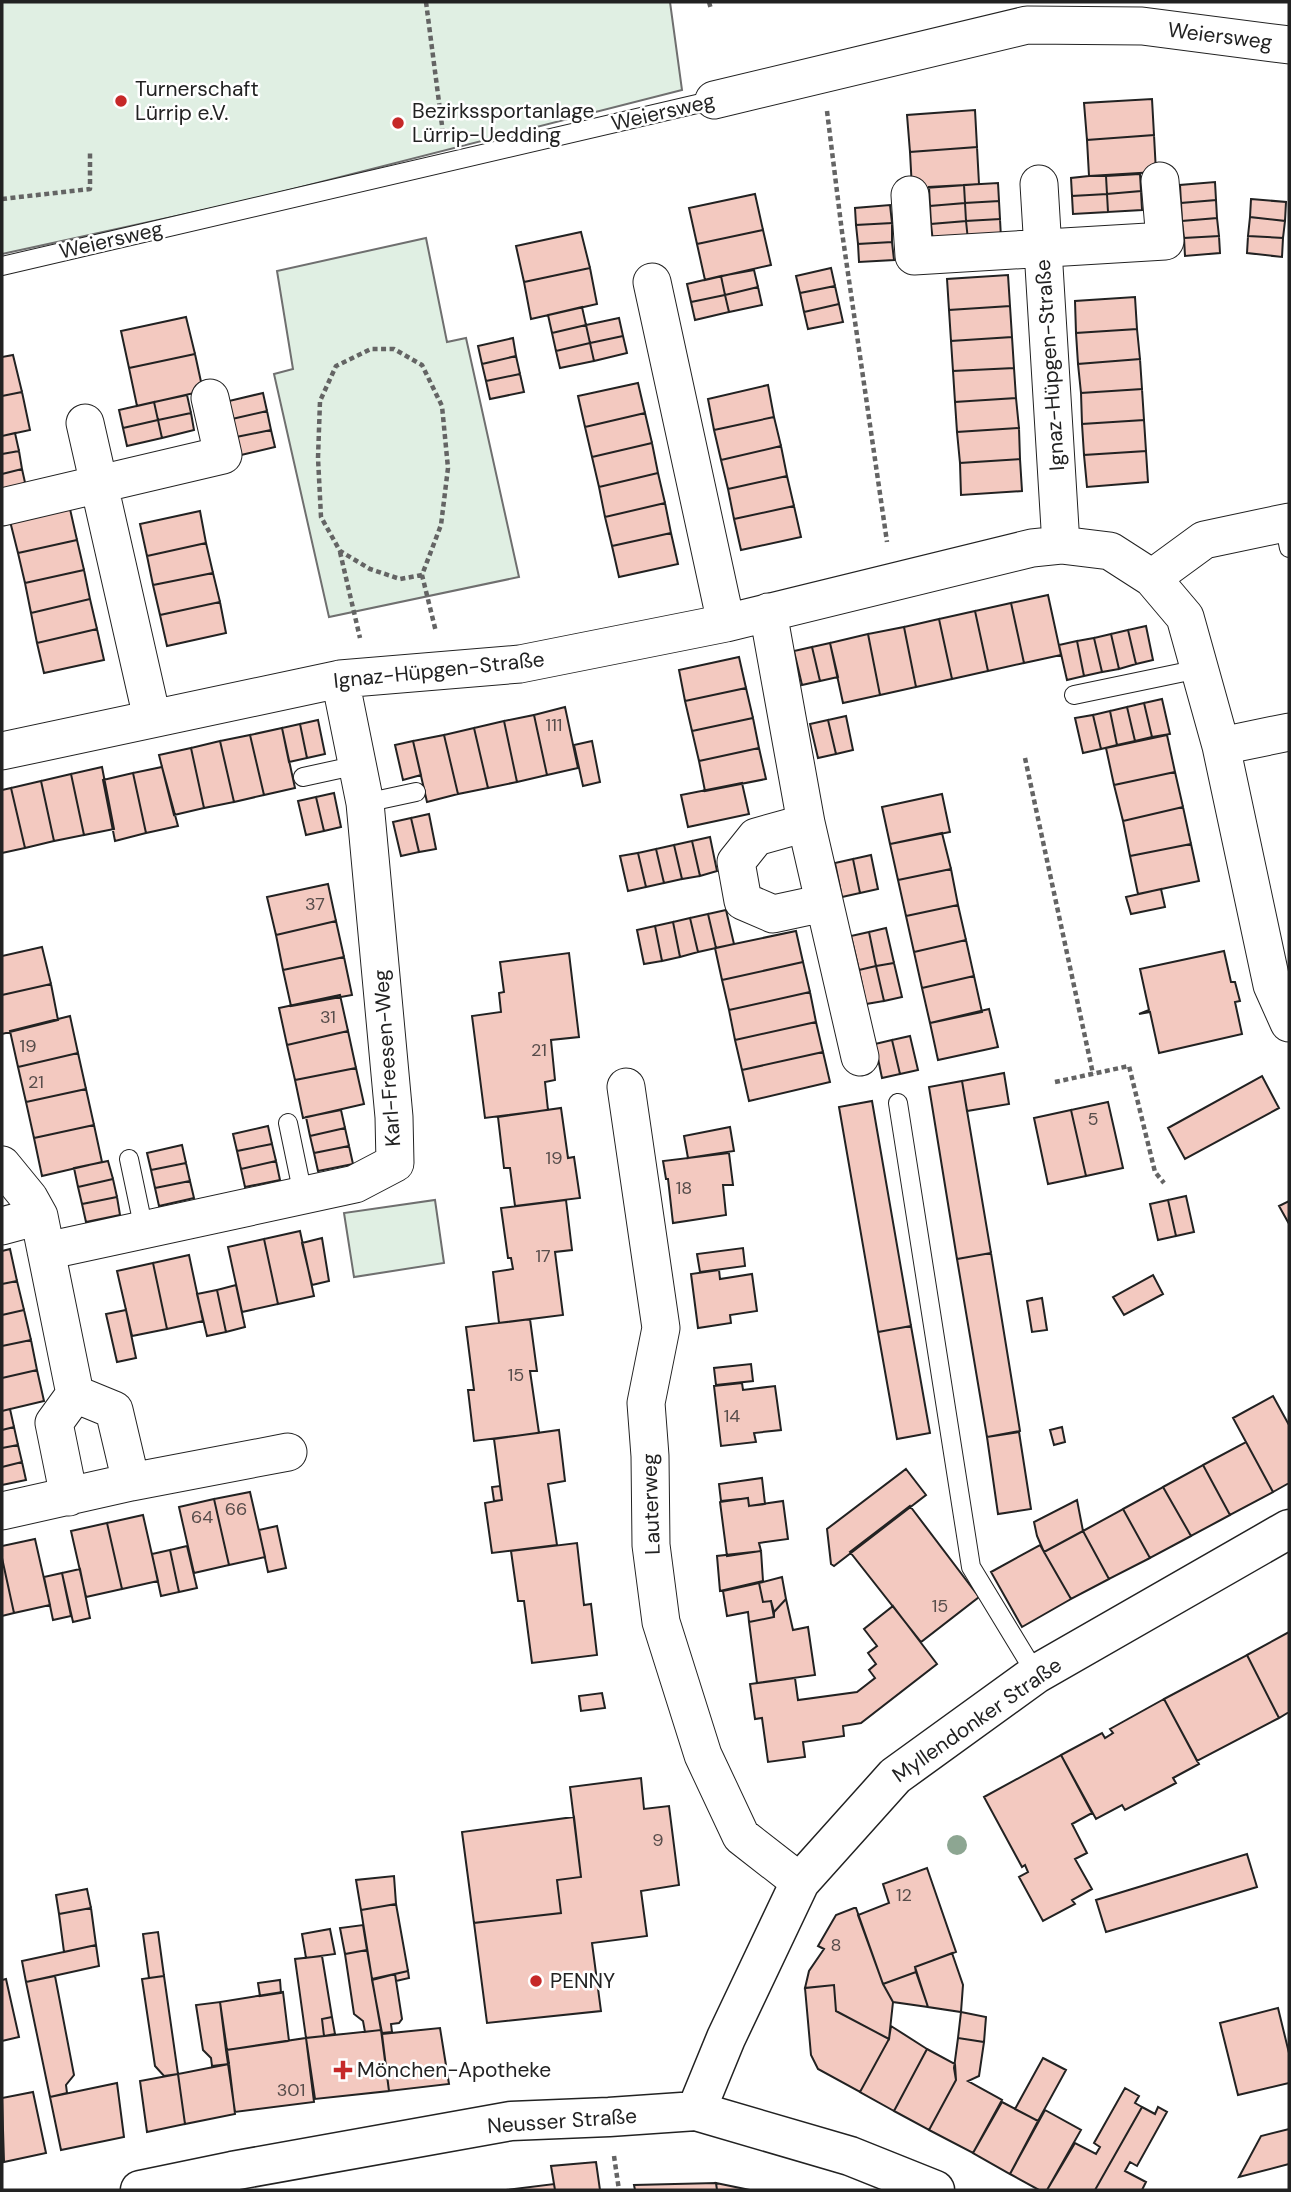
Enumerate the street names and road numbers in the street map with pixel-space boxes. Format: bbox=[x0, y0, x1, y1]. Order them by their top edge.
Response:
street label: Weiersweg bbox=[1166, 16, 1274, 56]
street label: Weiersweg bbox=[609, 86, 718, 137]
street label: Weiersweg bbox=[57, 214, 166, 265]
street label: Ignaz-Hüpgen-Straße bbox=[1029, 258, 1071, 472]
street label: Ignaz-Hüpgen-Straße bbox=[332, 645, 546, 695]
street label: Karl-Freesen-Weg bbox=[367, 968, 407, 1147]
street label: Lauterweg bbox=[635, 1453, 667, 1555]
street label: Myllendonker Straße bbox=[887, 1651, 1067, 1789]
street label: Neusser Straße bbox=[486, 2102, 638, 2140]

